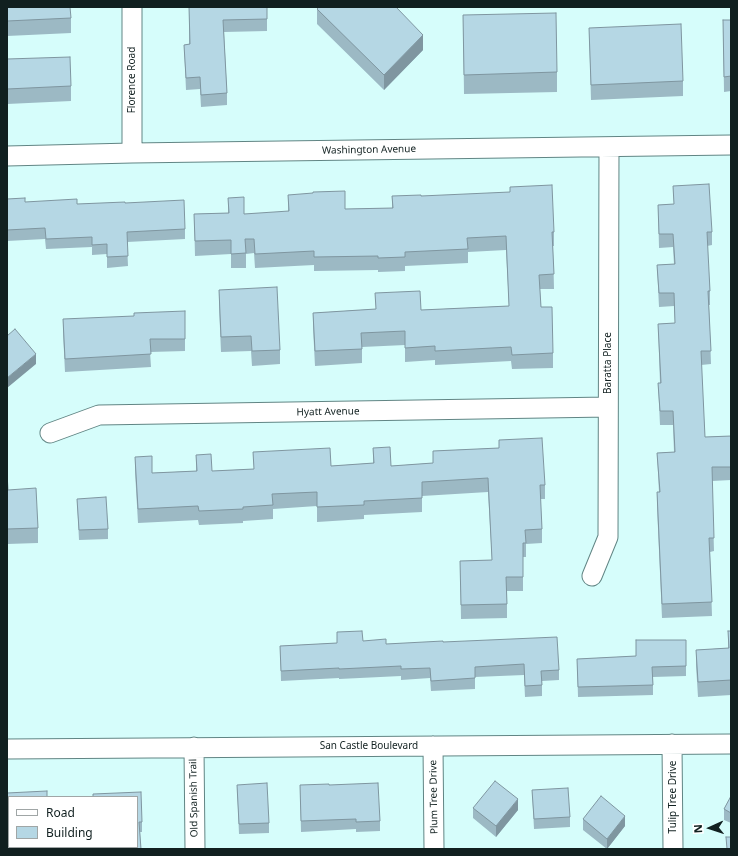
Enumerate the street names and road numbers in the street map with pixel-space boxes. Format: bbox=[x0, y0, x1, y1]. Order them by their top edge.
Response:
street label: Florence Road bbox=[126, 47, 138, 113]
street label: Washington Avenue bbox=[322, 143, 416, 157]
street label: Baratta Place bbox=[602, 332, 614, 394]
street label: Hyatt Avenue bbox=[296, 405, 360, 419]
street label: San Castle Boulevard bbox=[320, 740, 418, 752]
street label: Old Spanish Trail bbox=[187, 759, 201, 837]
street label: Plum Tree Drive bbox=[427, 760, 441, 834]
street label: Tulip Tree Drive bbox=[667, 761, 679, 833]

